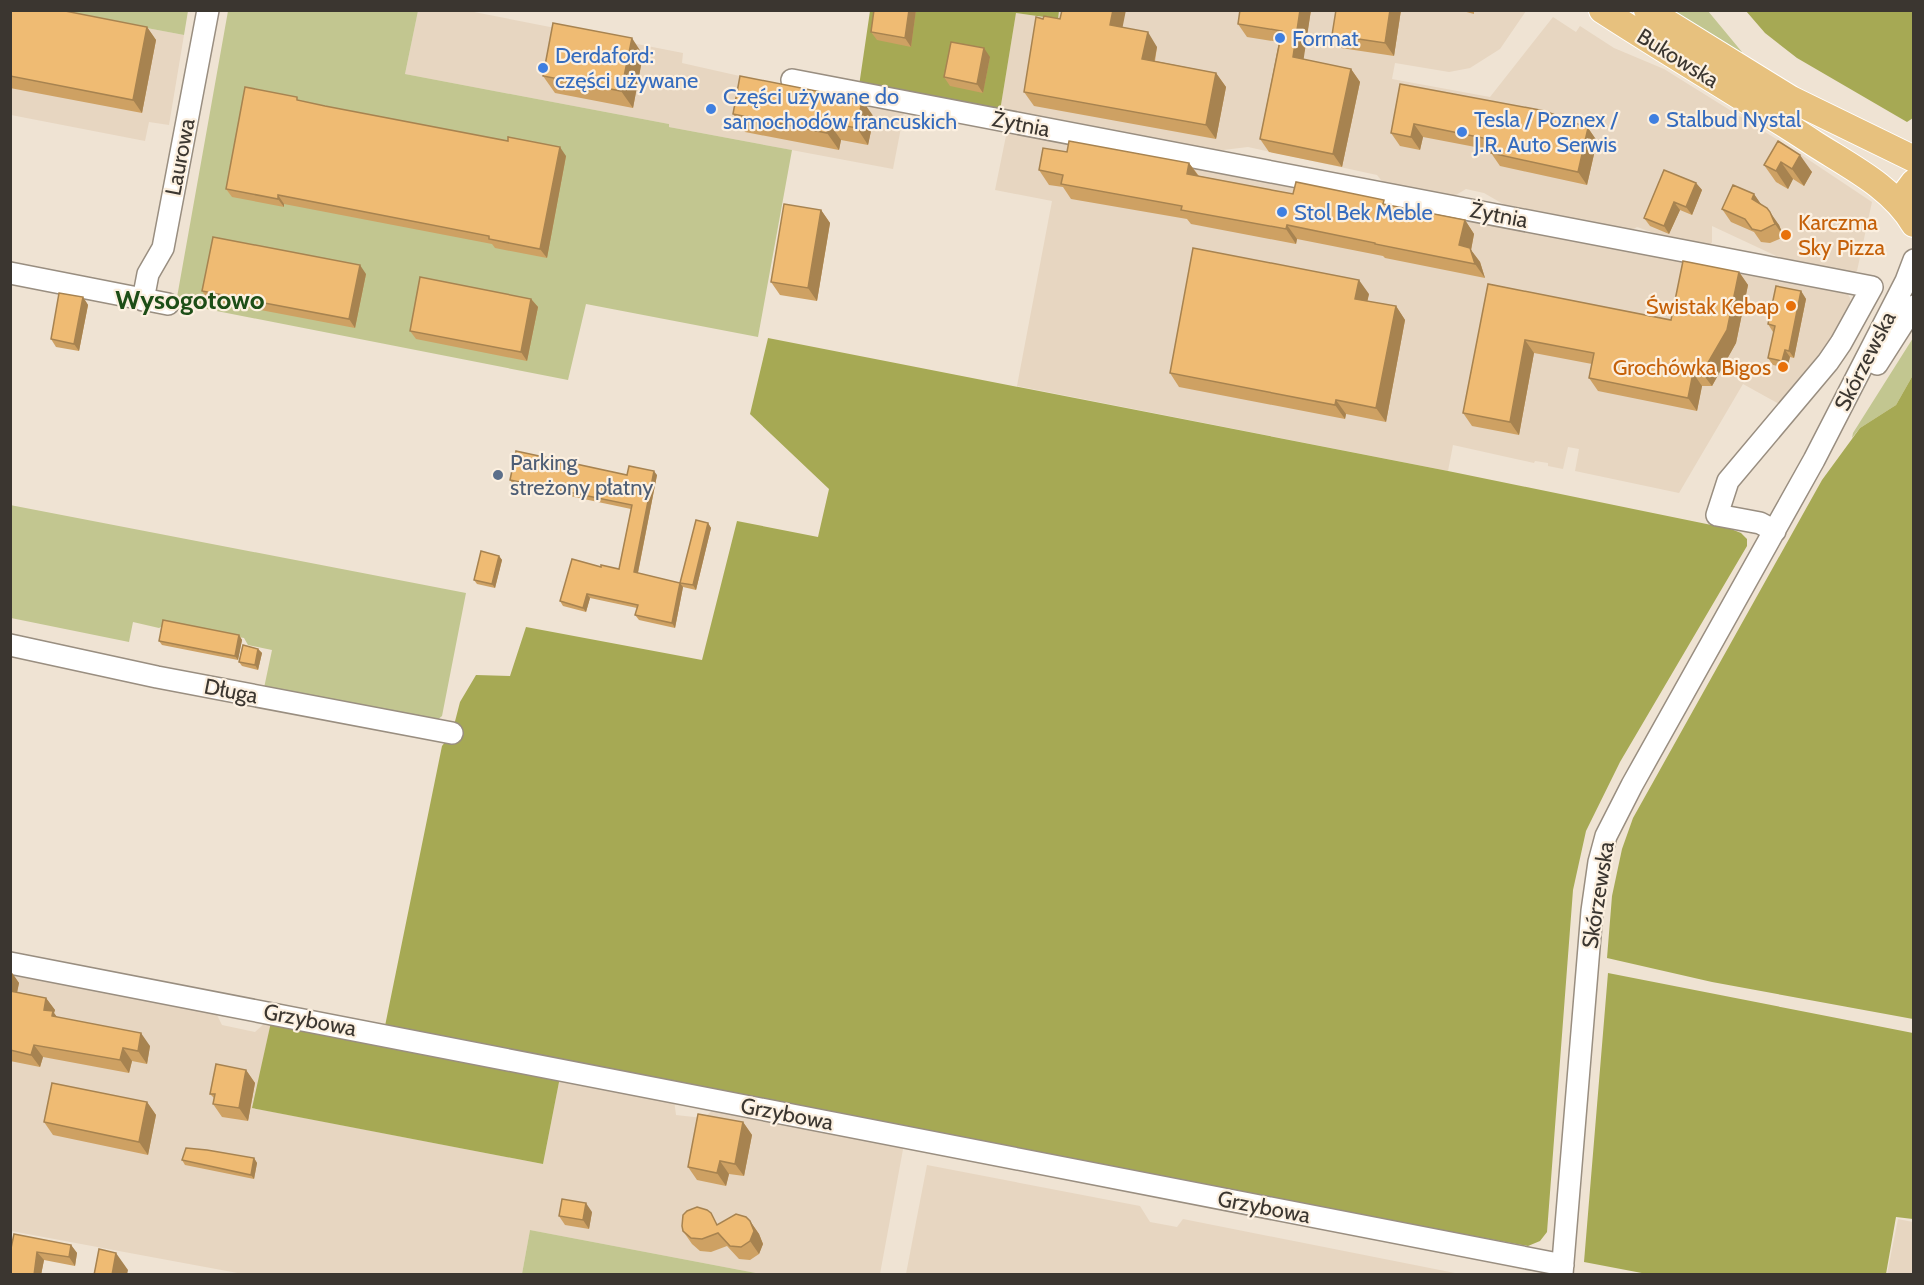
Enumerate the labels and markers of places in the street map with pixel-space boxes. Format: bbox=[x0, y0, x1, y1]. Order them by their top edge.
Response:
place label: Format bbox=[1292, 25, 1359, 52]
marker: Format bbox=[1273, 31, 1287, 45]
place label: Derdaford: części używane bbox=[555, 42, 698, 94]
marker: Derdaford: części używane bbox=[536, 61, 550, 75]
place label: Części używane do samochodów francuskich bbox=[723, 83, 957, 135]
marker: Części używane do samochodów francuskich bbox=[704, 102, 718, 116]
place label: Tesla / Poznex / J.R. Auto Serwis bbox=[1473, 106, 1618, 158]
place label: Stalbud Nystal bbox=[1666, 106, 1802, 133]
marker: Stalbud Nystal bbox=[1647, 112, 1661, 126]
marker: Tesla / Poznex / J.R. Auto Serwis bbox=[1455, 125, 1469, 139]
place label: Stol Bek Meble bbox=[1294, 199, 1433, 226]
marker: Stol Bek Meble bbox=[1275, 205, 1289, 219]
place label: Karczma Sky Pizza bbox=[1798, 209, 1885, 261]
marker: Karczma Sky Pizza bbox=[1779, 228, 1793, 242]
place label: Świstak Kebap bbox=[1646, 293, 1779, 320]
marker: Świstak Kebap bbox=[1784, 299, 1798, 313]
place label: Grochówka Bigos bbox=[1613, 354, 1771, 381]
marker: Grochówka Bigos bbox=[1776, 360, 1790, 374]
place label: Parking streżony płatny bbox=[510, 449, 653, 501]
marker: Parking streżony płatny bbox=[491, 468, 505, 482]

